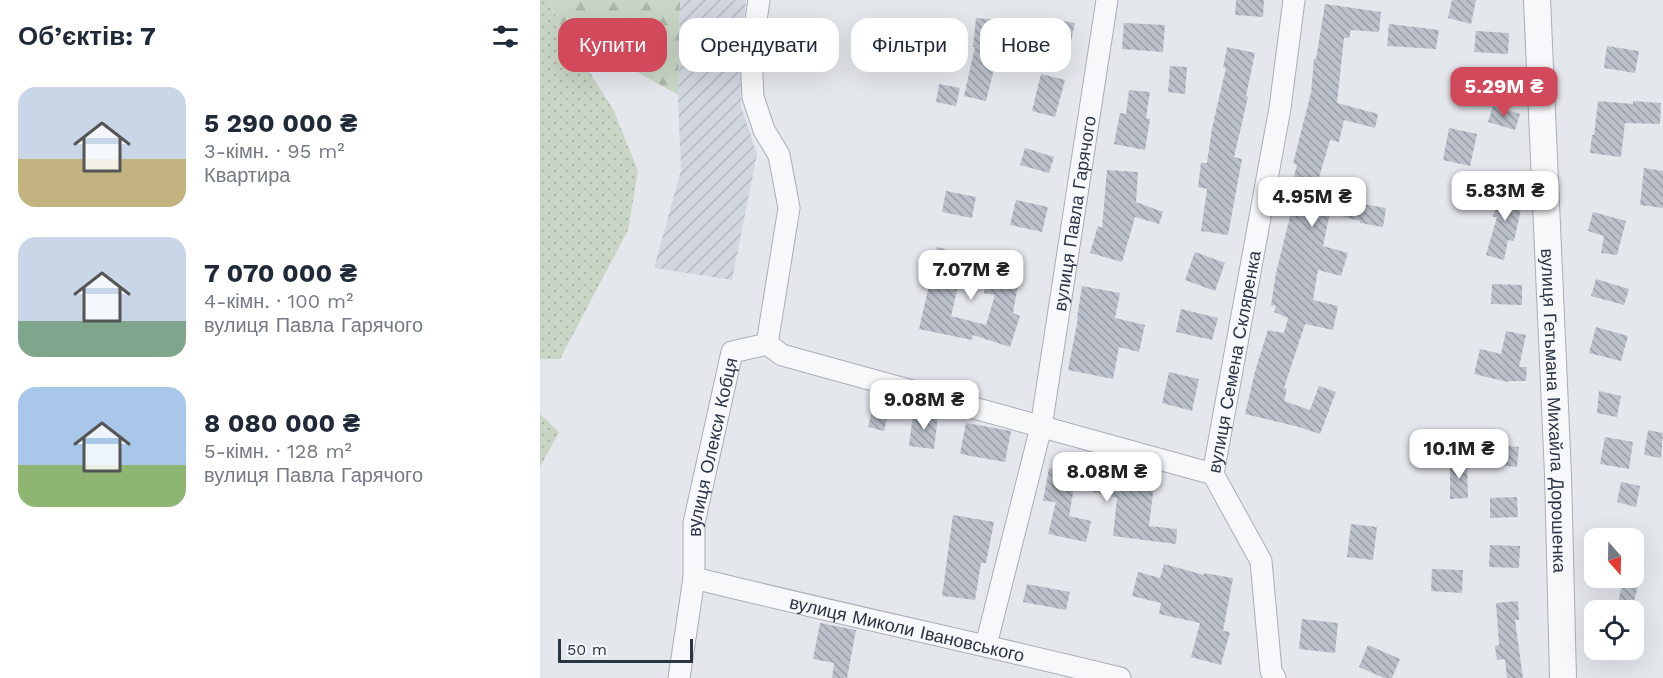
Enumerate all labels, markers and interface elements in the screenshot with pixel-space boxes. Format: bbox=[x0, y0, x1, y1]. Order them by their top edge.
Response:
chip: Купити bbox=[558, 18, 667, 72]
chip: Орендувати bbox=[679, 18, 839, 72]
chip: Фільтри bbox=[851, 18, 968, 72]
chip: Нове bbox=[980, 18, 1071, 72]
icon: filters bbox=[489, 20, 522, 53]
text: Об’єктів: 7 bbox=[18, 21, 156, 51]
pin: 5.29M ₴ bbox=[1449, 67, 1559, 118]
text: 5.29M ₴ bbox=[1465, 74, 1543, 98]
text: 5 290 000 ₴ bbox=[204, 108, 357, 138]
icon: home bbox=[66, 111, 138, 183]
street label: вулиця Павла Гарячого bbox=[1049, 114, 1099, 312]
text: 3-кімн. · 95 m² bbox=[204, 139, 345, 163]
text: Квартира bbox=[204, 163, 290, 187]
pin: 5.83M ₴ bbox=[1450, 171, 1560, 222]
pin: 4.95M ₴ bbox=[1257, 177, 1367, 228]
text: 5.83M ₴ bbox=[1466, 178, 1544, 202]
text: 4.95M ₴ bbox=[1272, 184, 1352, 208]
street label: вулиця Семена Скляренка bbox=[1203, 248, 1264, 475]
street label: вулиця Гетьмана Михайла Дорошенка bbox=[1537, 248, 1571, 574]
pin: 7.07M ₴ bbox=[916, 250, 1026, 301]
text: 7.07M ₴ bbox=[932, 257, 1010, 281]
text: 7 070 000 ₴ bbox=[204, 258, 357, 288]
icon: home bbox=[66, 261, 138, 333]
text: 4-кімн. · 100 m² bbox=[204, 289, 353, 313]
text: вулиця Павла Гарячого bbox=[204, 313, 423, 337]
street label: вулиця Олекси Кобця bbox=[684, 355, 741, 537]
pin: 9.08M ₴ bbox=[869, 380, 979, 431]
text: 9.08M ₴ bbox=[884, 387, 964, 411]
text: 8 080 000 ₴ bbox=[204, 408, 360, 438]
icon: home bbox=[66, 411, 138, 483]
pin: 10.1M ₴ bbox=[1404, 429, 1514, 480]
text: 10.1M ₴ bbox=[1424, 436, 1494, 460]
text: 5-кімн. · 128 m² bbox=[204, 439, 352, 463]
pin: 8.08M ₴ bbox=[1052, 452, 1162, 503]
text: 8.08M ₴ bbox=[1067, 459, 1147, 483]
text: вулиця Павла Гарячого bbox=[204, 463, 423, 487]
north arrow bbox=[1584, 528, 1644, 588]
map controls bbox=[1584, 528, 1644, 660]
street label: вулиця Миколи Івановського bbox=[788, 591, 1027, 665]
button: locate bbox=[1584, 600, 1644, 660]
scale bar bbox=[558, 636, 693, 664]
text: 50 m bbox=[567, 640, 607, 659]

